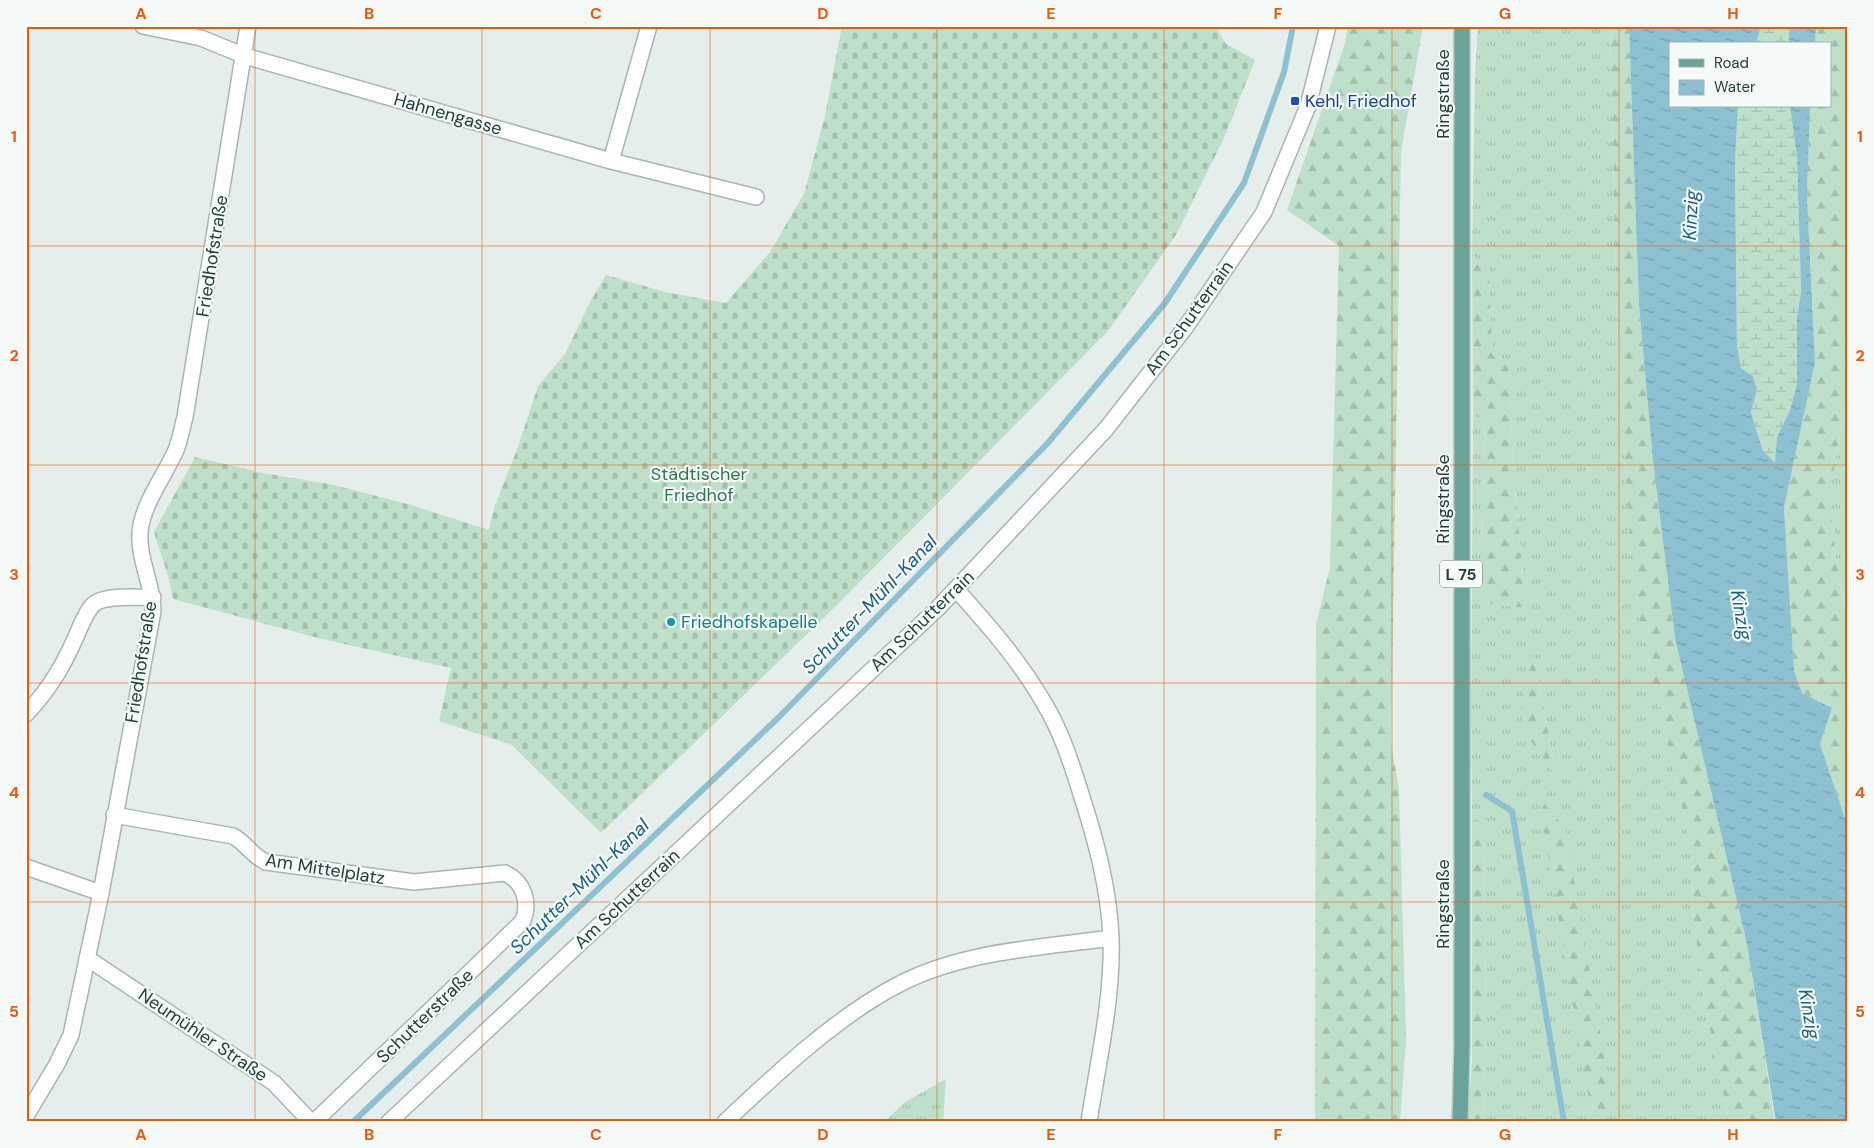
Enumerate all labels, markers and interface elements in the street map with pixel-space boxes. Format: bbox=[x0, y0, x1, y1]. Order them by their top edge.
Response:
text: A bbox=[135, 3, 147, 24]
text: B bbox=[364, 3, 374, 24]
text: C bbox=[590, 3, 602, 24]
text: D bbox=[817, 3, 829, 24]
text: E bbox=[1046, 3, 1056, 24]
text: F bbox=[1274, 3, 1283, 24]
text: G bbox=[1499, 3, 1511, 24]
text: H bbox=[1727, 3, 1739, 24]
legend bbox=[1669, 42, 1832, 108]
street label: Ringstraße bbox=[1431, 49, 1455, 139]
text: Road bbox=[1714, 53, 1749, 73]
text: Water bbox=[1714, 77, 1756, 97]
street label: Hahnengasse bbox=[391, 87, 505, 141]
place label: Kehl, Friedhof bbox=[1305, 89, 1417, 113]
marker: Kehl, Friedhof bbox=[1289, 95, 1301, 107]
text: 1 bbox=[11, 126, 17, 147]
text: 1 bbox=[1857, 126, 1863, 147]
water label: Kinzig bbox=[1677, 189, 1704, 241]
street label: Friedhofstraße bbox=[191, 193, 233, 319]
street label: Am Schutterrain bbox=[1139, 256, 1239, 380]
text: 2 bbox=[9, 345, 19, 366]
text: 2 bbox=[1855, 345, 1865, 366]
street label: Ringstraße bbox=[1431, 454, 1455, 544]
park label: Städtischer Friedhof bbox=[651, 462, 748, 507]
water label: Schutter-Mühl-Kanal bbox=[796, 529, 943, 679]
road number: L 75 bbox=[1440, 560, 1482, 588]
text: 3 bbox=[9, 564, 19, 585]
text: 3 bbox=[1855, 564, 1865, 585]
street label: Am Schutterrain bbox=[865, 565, 979, 677]
water label: Kinzig bbox=[1725, 588, 1758, 643]
street label: Friedhofstraße bbox=[120, 599, 162, 725]
place label: Friedhofskapelle bbox=[681, 610, 818, 634]
marker: Friedhofskapelle bbox=[665, 616, 677, 628]
text: 4 bbox=[9, 782, 19, 803]
text: 4 bbox=[1855, 782, 1865, 803]
water label: Schutter-Mühl-Kanal bbox=[504, 813, 655, 959]
street label: Am Schutterrain bbox=[569, 844, 685, 954]
street label: Am Mittelplatz bbox=[264, 848, 386, 890]
street label: Ringstraße bbox=[1431, 859, 1455, 949]
street label: Schutterstraße bbox=[371, 964, 479, 1068]
street label: Neumühler Straße bbox=[134, 983, 272, 1087]
water label: Kinzig bbox=[1793, 987, 1826, 1042]
text: 5 bbox=[9, 1001, 19, 1022]
text: 5 bbox=[1855, 1001, 1865, 1022]
text: A bbox=[135, 1124, 147, 1145]
text: B bbox=[364, 1124, 374, 1145]
text: C bbox=[590, 1124, 602, 1145]
text: D bbox=[817, 1124, 829, 1145]
text: E bbox=[1046, 1124, 1056, 1145]
text: F bbox=[1274, 1124, 1283, 1145]
text: G bbox=[1499, 1124, 1511, 1145]
text: H bbox=[1727, 1124, 1739, 1145]

